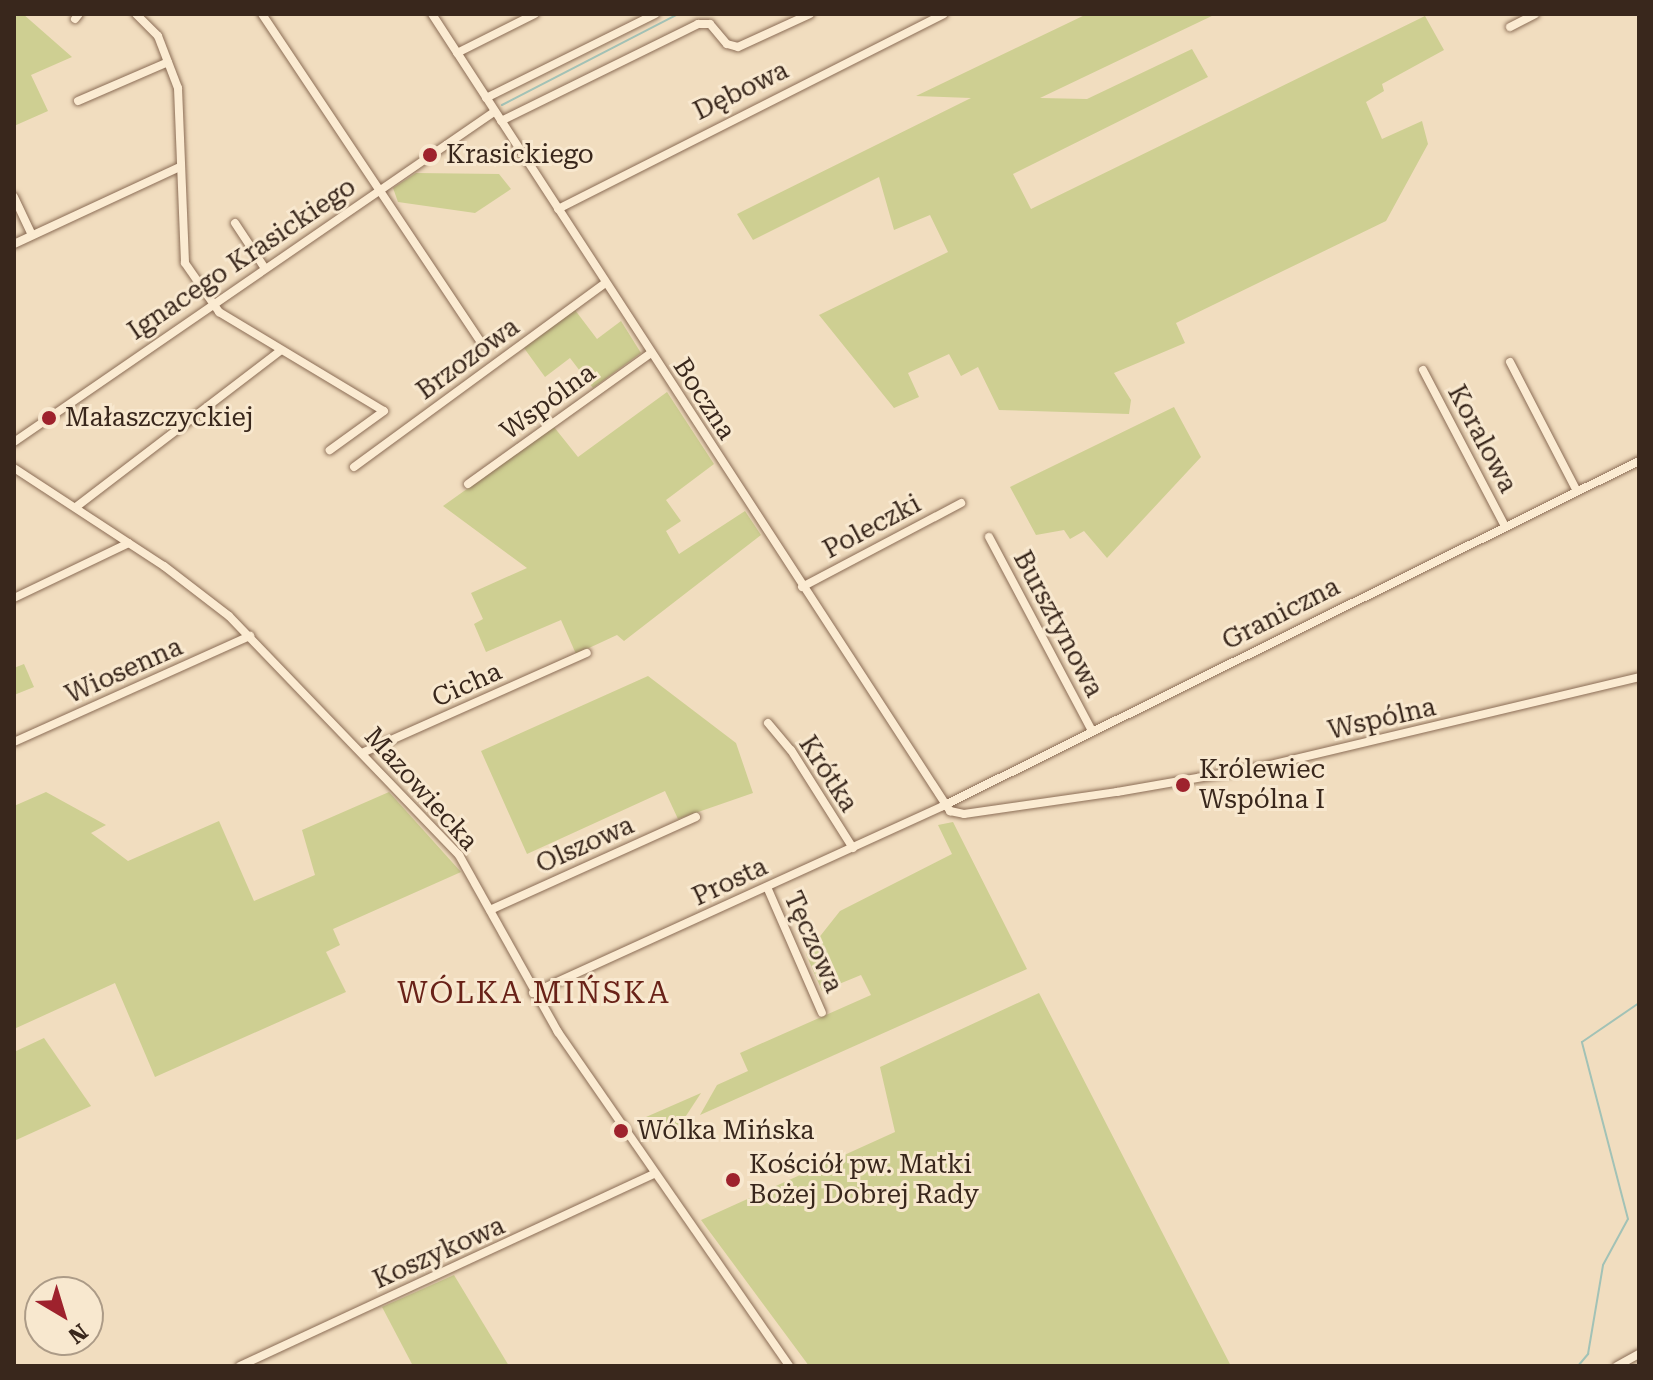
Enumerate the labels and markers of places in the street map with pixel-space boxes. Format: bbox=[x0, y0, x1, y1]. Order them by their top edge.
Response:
place label: Krasickiego bbox=[446, 139, 594, 171]
marker: Krasickiego bbox=[421, 146, 439, 164]
place label: Małaszczyckiej bbox=[65, 402, 253, 434]
marker: Małaszczyckiej bbox=[40, 409, 58, 427]
place label: Królewiec Wspólna I bbox=[1199, 754, 1325, 816]
marker: Królewiec Wspólna I bbox=[1174, 776, 1192, 794]
place label: Wólka Mińska bbox=[637, 1115, 814, 1147]
marker: Wólka Mińska bbox=[612, 1122, 630, 1140]
place label: Kościół pw. Matki Bożej Dobrej Rady bbox=[749, 1149, 979, 1210]
marker: Kościół pw. Matki Bożej Dobrej Rady bbox=[724, 1171, 742, 1189]

